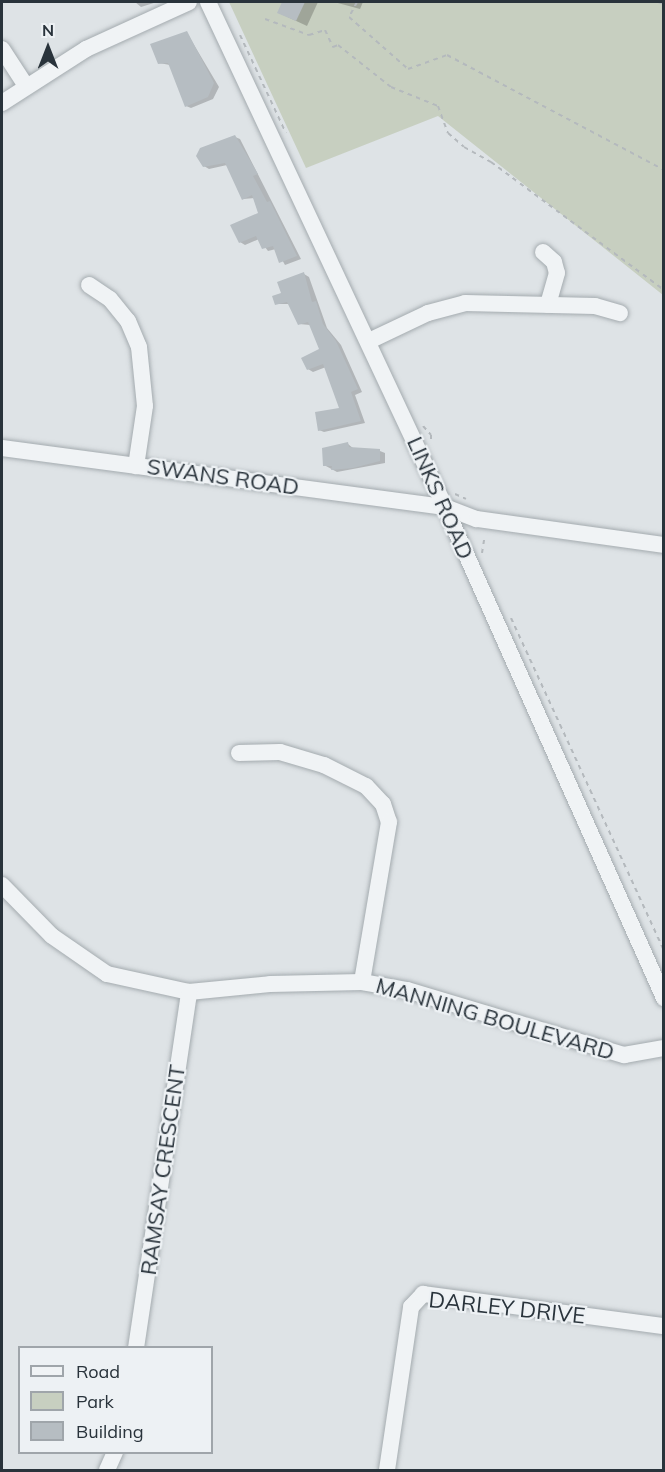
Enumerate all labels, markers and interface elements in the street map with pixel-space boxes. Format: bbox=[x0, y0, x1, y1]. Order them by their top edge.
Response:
north arrow bbox=[18, 18, 78, 78]
text: N bbox=[42, 20, 54, 40]
street label: LINKS ROAD bbox=[401, 433, 479, 563]
street label: SWANS ROAD bbox=[145, 453, 301, 501]
street label: MANNING BOULEVARD bbox=[373, 972, 617, 1066]
street label: RAMSAY CRESCENT bbox=[135, 1063, 191, 1277]
street label: DARLEY DRIVE bbox=[428, 1287, 586, 1329]
legend bbox=[18, 1346, 213, 1454]
text: Road bbox=[76, 1360, 120, 1383]
text: Park bbox=[76, 1390, 114, 1413]
text: Building bbox=[76, 1420, 144, 1443]

